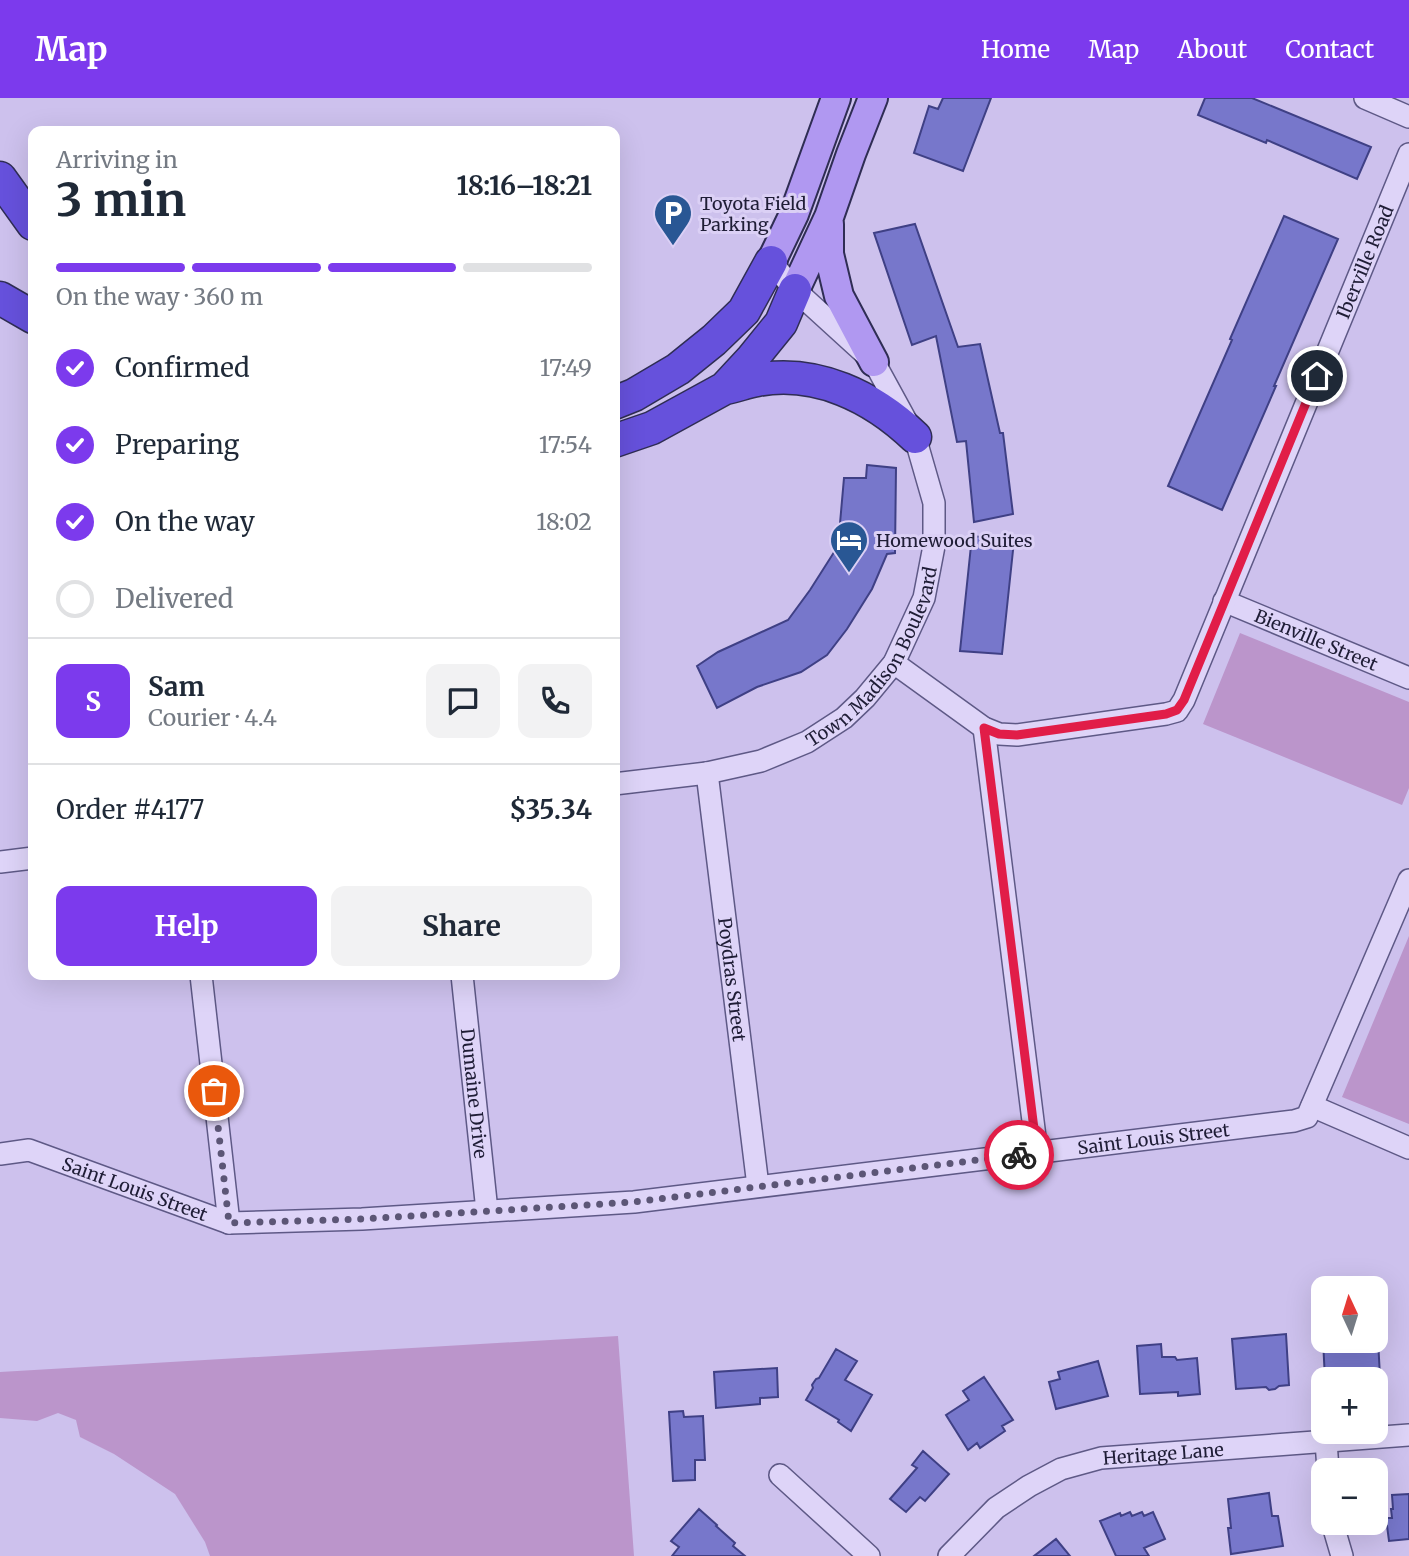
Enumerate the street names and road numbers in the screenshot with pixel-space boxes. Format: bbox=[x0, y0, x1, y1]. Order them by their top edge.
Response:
street label: Iberville Road bbox=[1331, 202, 1398, 322]
street label: Town Madison Boulevard bbox=[801, 564, 941, 751]
street label: Bienville Street bbox=[1251, 604, 1381, 675]
street label: Poydras Street bbox=[713, 916, 752, 1043]
street label: Dumaine Drive bbox=[456, 1027, 493, 1160]
street label: Saint Louis Street bbox=[1076, 1118, 1231, 1159]
street label: Saint Louis Street bbox=[59, 1152, 211, 1226]
street label: Heritage Lane bbox=[1102, 1437, 1225, 1469]

